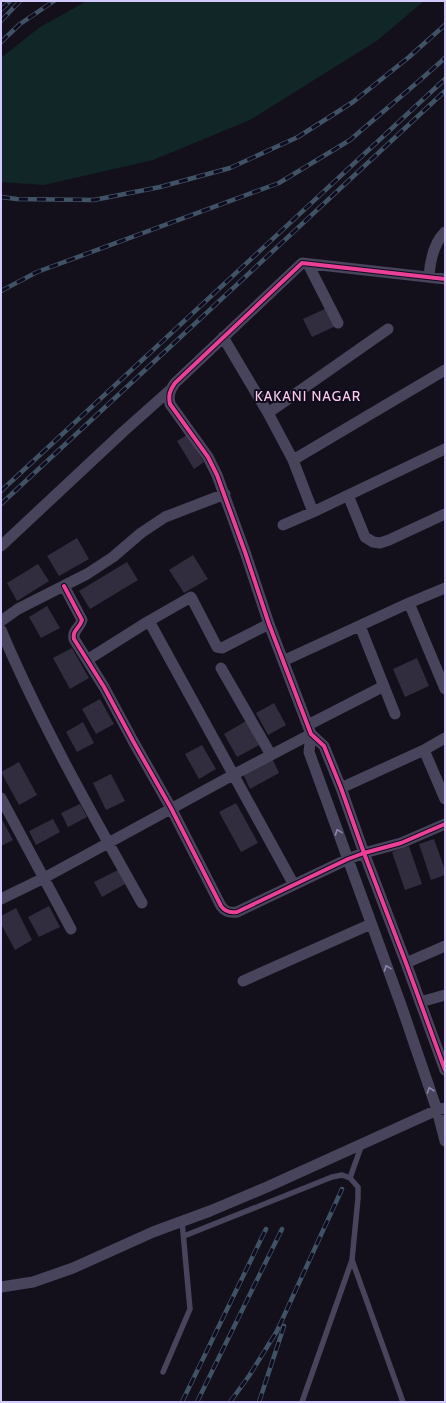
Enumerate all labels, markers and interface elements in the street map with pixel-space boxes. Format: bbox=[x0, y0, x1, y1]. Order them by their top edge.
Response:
district label: KAKANI NAGAR bbox=[255, 387, 361, 405]
one-way arrow bbox=[335, 829, 343, 836]
one-way arrow bbox=[384, 964, 392, 971]
one-way arrow bbox=[426, 1087, 435, 1094]

